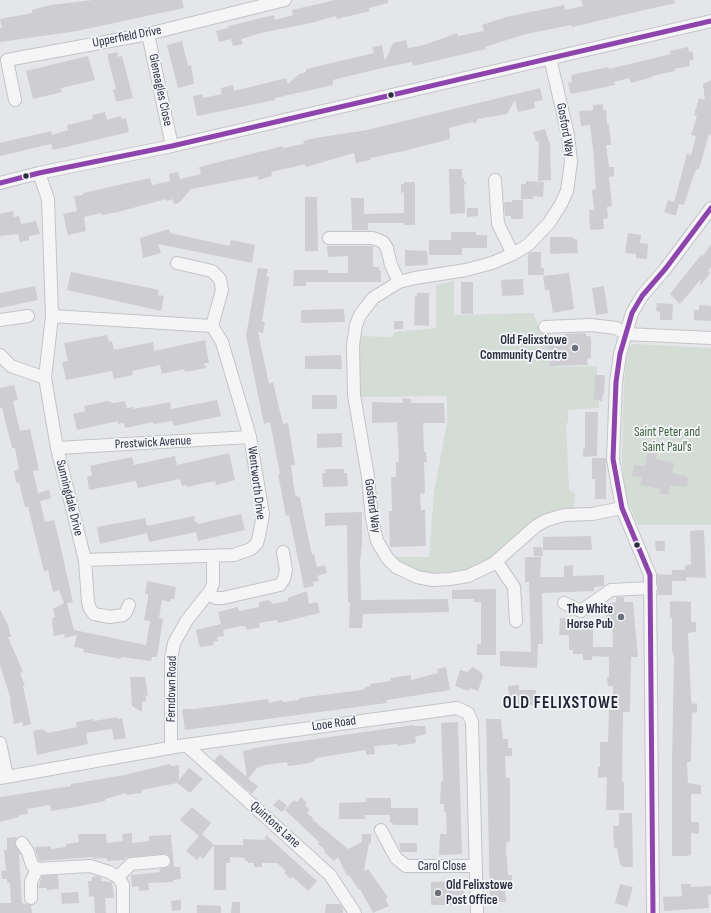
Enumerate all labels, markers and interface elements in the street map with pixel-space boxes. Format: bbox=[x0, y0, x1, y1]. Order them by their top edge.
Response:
street label: Upperfield Drive bbox=[91, 23, 163, 51]
street label: Gleneagles Close bbox=[145, 52, 175, 128]
unlabelled marker bbox=[386, 90, 396, 100]
street label: Gosford Way bbox=[553, 102, 577, 158]
unlabelled marker bbox=[21, 171, 31, 181]
place label: Old Felixstowe Community Centre bbox=[480, 333, 567, 364]
marker: Old Felixstowe Community Centre bbox=[570, 343, 580, 353]
park label: Saint Peter and Saint Paul's bbox=[634, 425, 700, 456]
street label: Prestwick Avenue bbox=[114, 433, 192, 453]
street label: Wentworth Drive bbox=[244, 445, 268, 521]
street label: Sunningdale Drive bbox=[52, 458, 86, 538]
street label: Gosford Way bbox=[360, 478, 384, 534]
unlabelled marker bbox=[632, 540, 642, 550]
place label: The White Horse Pub bbox=[567, 602, 613, 633]
marker: The White Horse Pub bbox=[616, 612, 626, 622]
street label: Ferndown Road bbox=[164, 656, 180, 722]
district label: OLD FELIXSTOWE bbox=[503, 694, 619, 714]
street label: Looe Road bbox=[311, 713, 357, 735]
street label: Quintons Lane bbox=[247, 798, 303, 852]
street label: Carol Close bbox=[418, 859, 466, 875]
place label: Old Felixstowe Post Office bbox=[446, 878, 513, 909]
marker: Old Felixstowe Post Office bbox=[433, 888, 443, 898]

